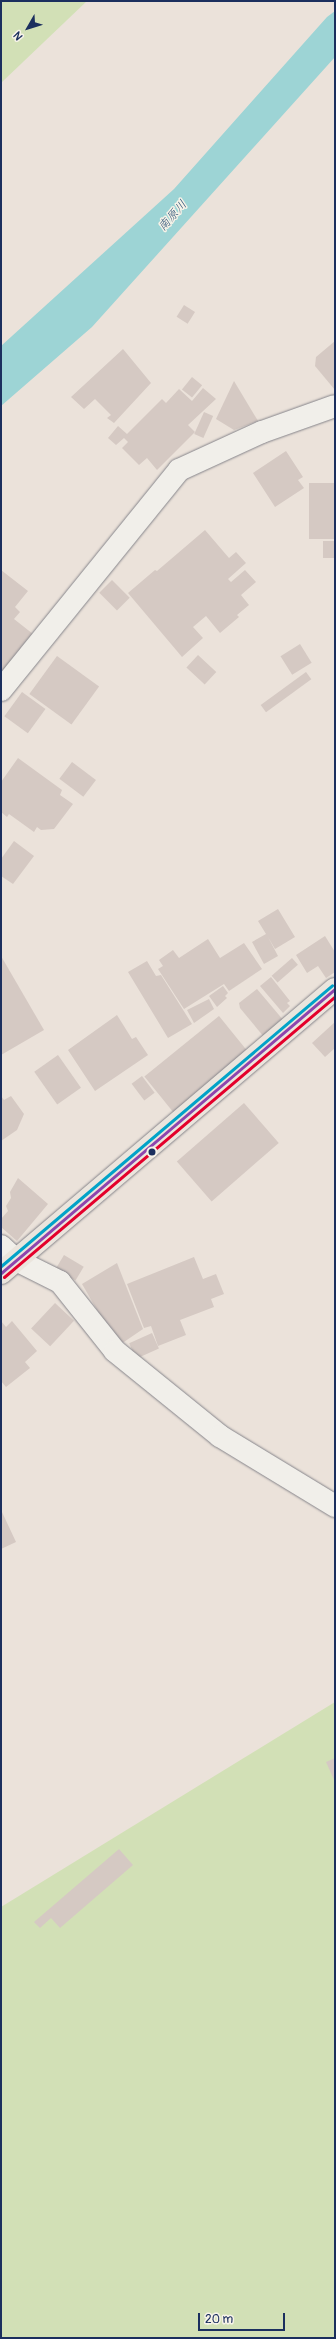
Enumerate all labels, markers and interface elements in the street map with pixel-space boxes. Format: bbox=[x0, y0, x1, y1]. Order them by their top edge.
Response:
north arrow bbox=[8, 8, 48, 48]
text: N bbox=[11, 29, 26, 43]
water label: 南原川 bbox=[156, 198, 190, 234]
unlabelled marker bbox=[147, 1147, 157, 1157]
scale bar bbox=[200, 2305, 287, 2331]
text: 20 m bbox=[205, 2312, 233, 2327]

